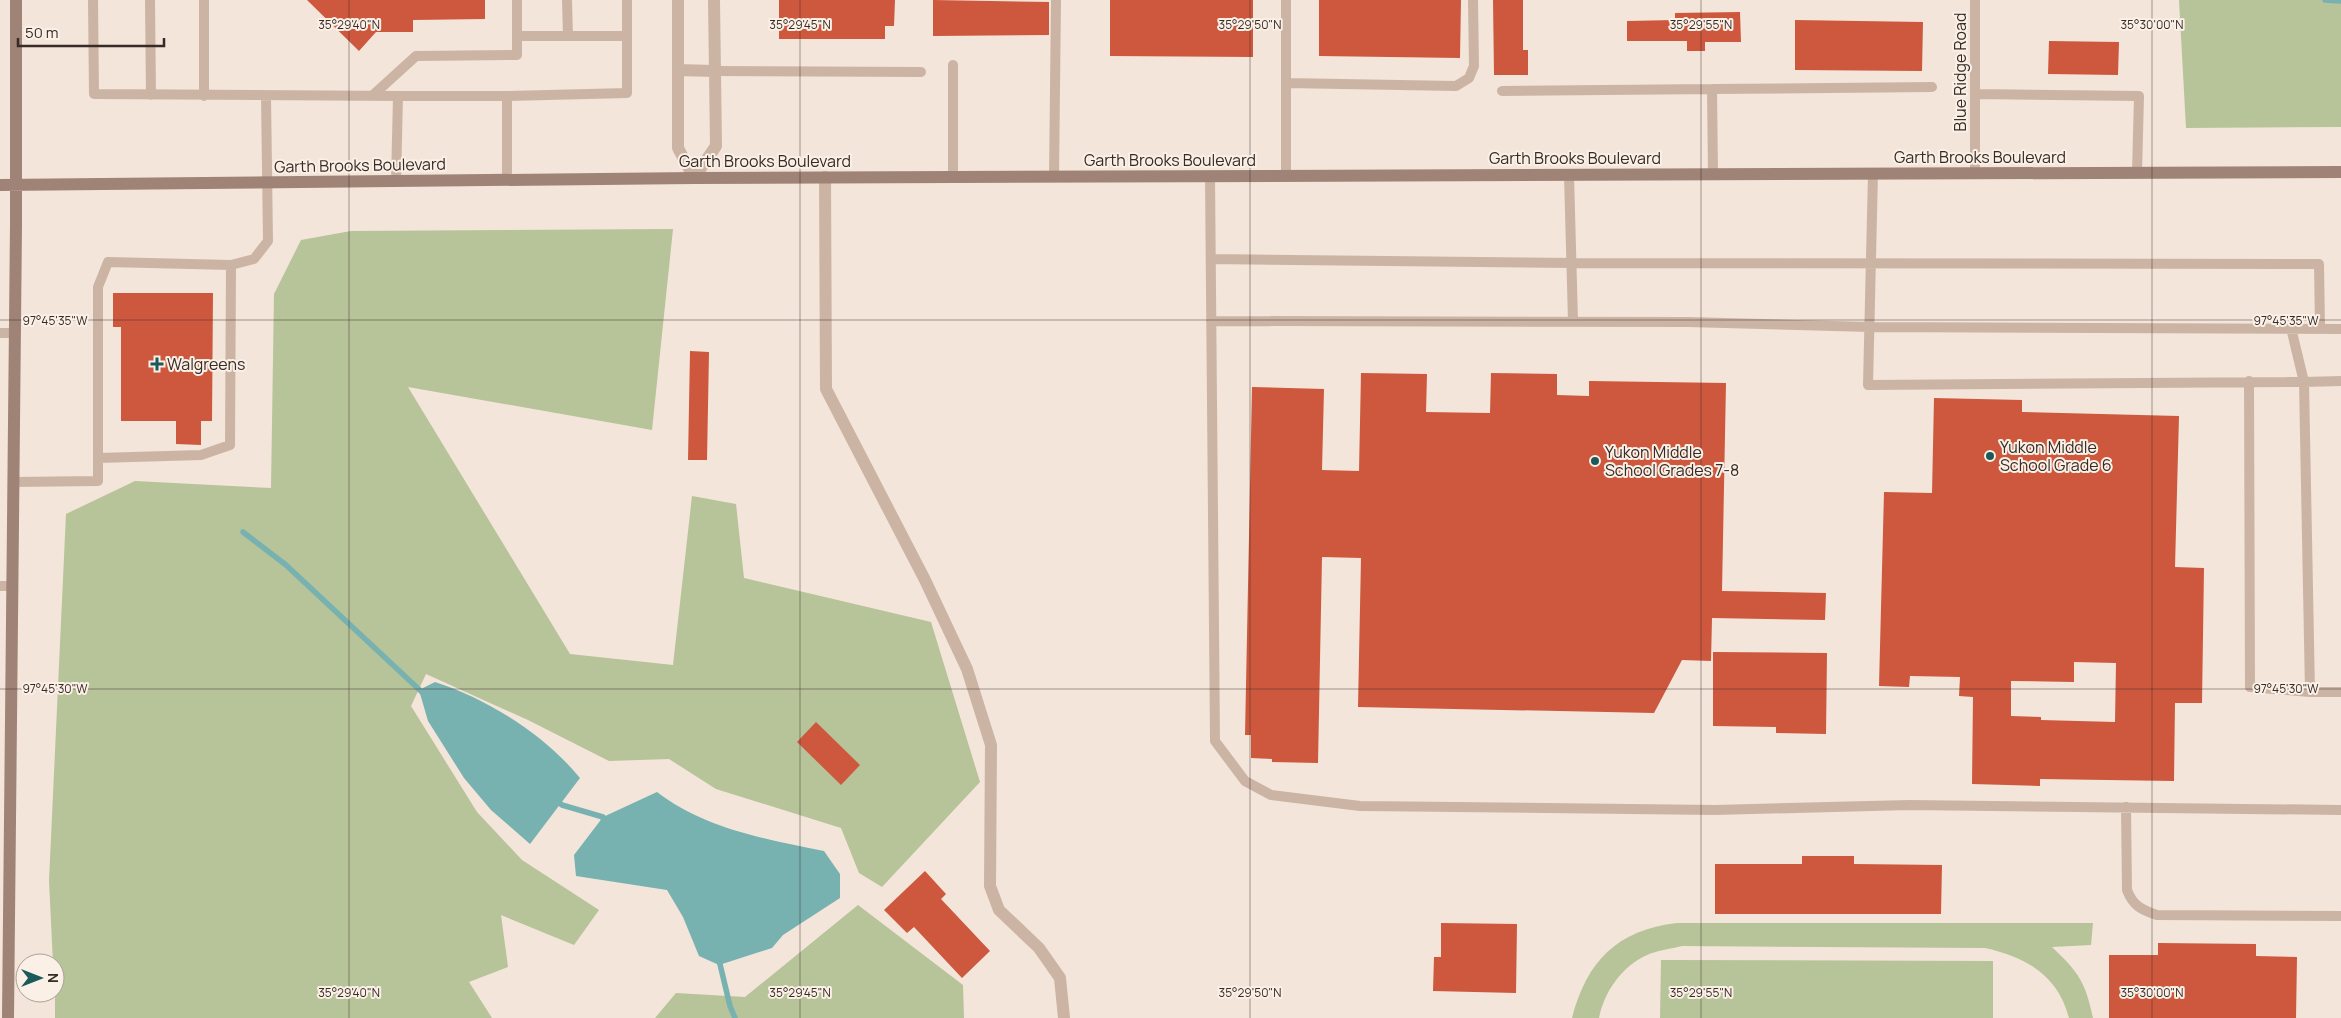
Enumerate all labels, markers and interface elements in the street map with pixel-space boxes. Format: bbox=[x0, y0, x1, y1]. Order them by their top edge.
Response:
street label: Blue Ridge Road bbox=[1949, 13, 1971, 131]
scale bar bbox=[18, 15, 164, 47]
text: 35°29'40"N bbox=[318, 16, 380, 33]
text: 35°29'45"N bbox=[769, 16, 831, 33]
text: 35°29'50"N bbox=[1219, 16, 1281, 33]
text: 35°29'55"N bbox=[1670, 16, 1732, 33]
text: 35°30'00"N bbox=[2120, 16, 2184, 33]
text: 50 m bbox=[25, 22, 59, 43]
street label: Garth Brooks Boulevard bbox=[1894, 146, 2066, 168]
street label: Garth Brooks Boulevard bbox=[1489, 147, 1661, 169]
street label: Garth Brooks Boulevard bbox=[1084, 149, 1256, 171]
street label: Garth Brooks Boulevard bbox=[679, 150, 851, 172]
street label: Garth Brooks Boulevard bbox=[274, 153, 446, 177]
text: 97°45'35"W bbox=[23, 312, 88, 329]
text: 97°45'35"W bbox=[2254, 312, 2319, 329]
place label: Walgreens bbox=[167, 353, 245, 375]
marker: Walgreens bbox=[151, 358, 163, 370]
place label: Yukon Middle School Grade 6 bbox=[2000, 436, 2112, 476]
place label: Yukon Middle School Grades 7-8 bbox=[1605, 441, 1739, 481]
marker: Yukon Middle School Grade 6 bbox=[1984, 450, 1996, 462]
marker: Yukon Middle School Grades 7-8 bbox=[1589, 455, 1601, 467]
text: 97°45'30"W bbox=[22, 680, 88, 697]
text: 97°45'30"W bbox=[2253, 680, 2319, 697]
north arrow bbox=[15, 953, 65, 1003]
text: N bbox=[44, 973, 63, 983]
text: 35°29'40"N bbox=[318, 984, 380, 1001]
text: 35°29'45"N bbox=[769, 984, 831, 1001]
text: 35°29'50"N bbox=[1219, 984, 1281, 1001]
text: 35°29'55"N bbox=[1670, 984, 1732, 1001]
text: 35°30'00"N bbox=[2120, 984, 2184, 1001]

